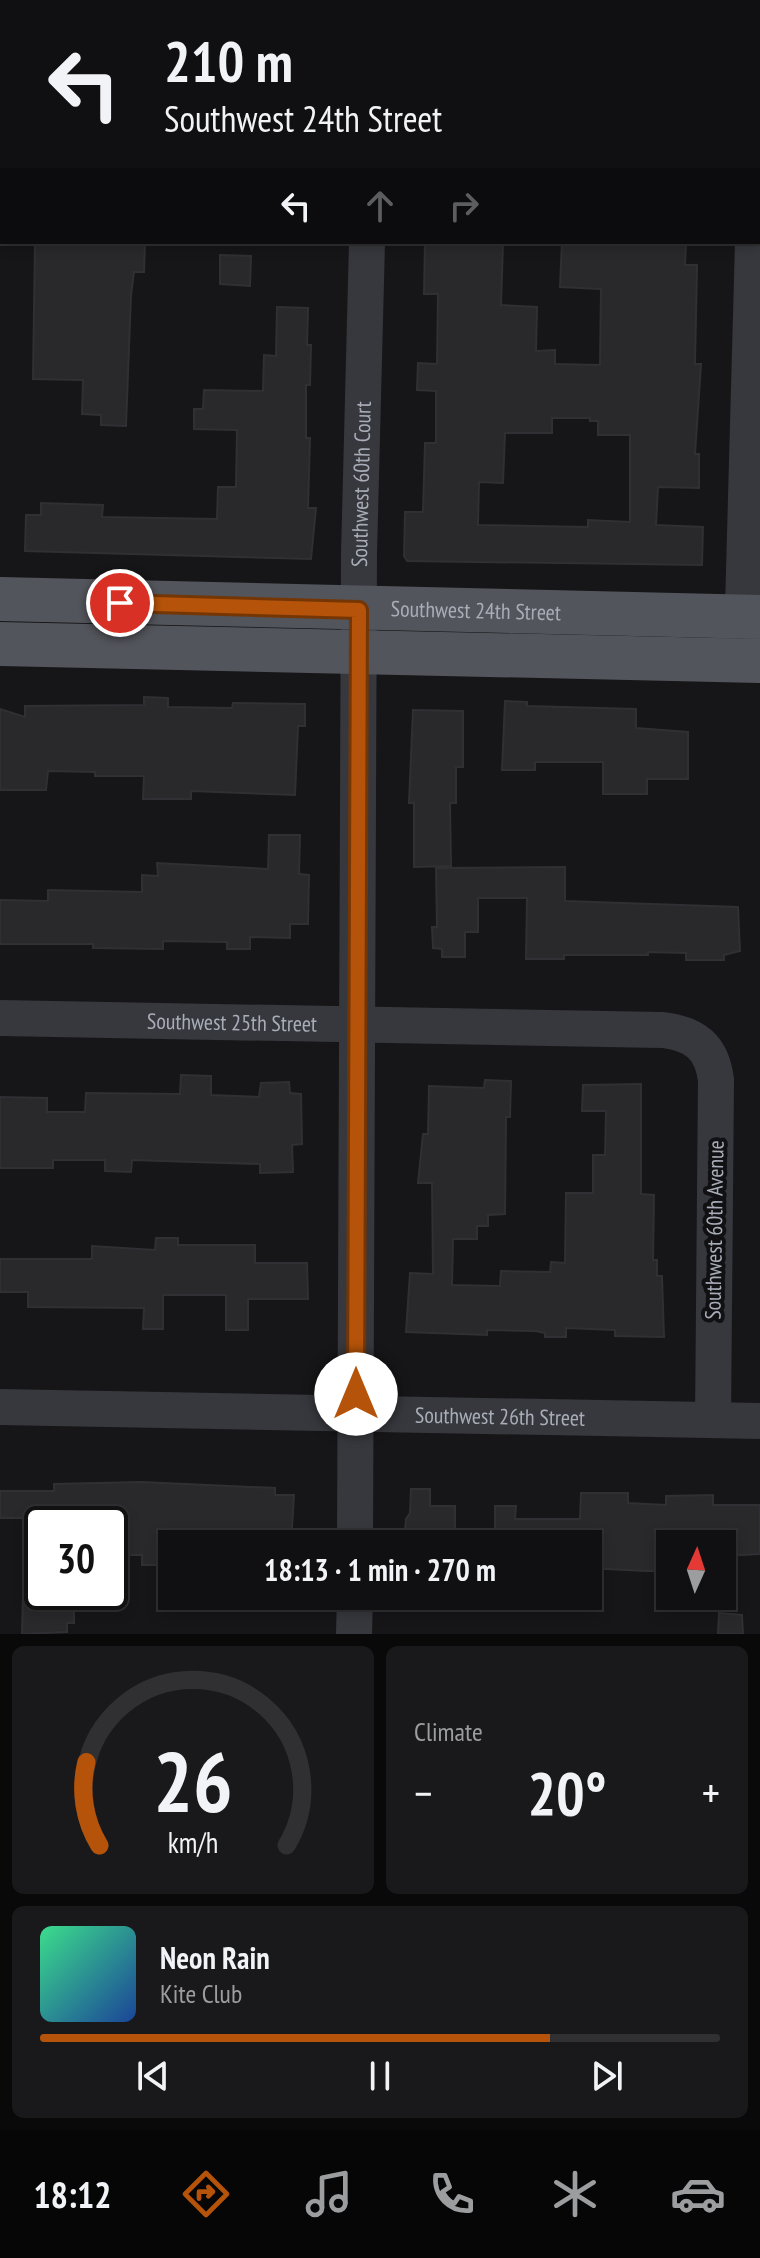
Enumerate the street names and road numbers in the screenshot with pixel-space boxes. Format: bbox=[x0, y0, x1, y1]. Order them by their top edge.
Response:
street label: Southwest 60th Court bbox=[345, 401, 377, 567]
street label: Southwest 24th Street bbox=[390, 594, 561, 626]
street label: Southwest 25th Street bbox=[147, 1007, 317, 1038]
street label: Southwest 60th Avenue bbox=[698, 1140, 730, 1320]
street label: Southwest 26th Street bbox=[415, 1401, 585, 1432]

